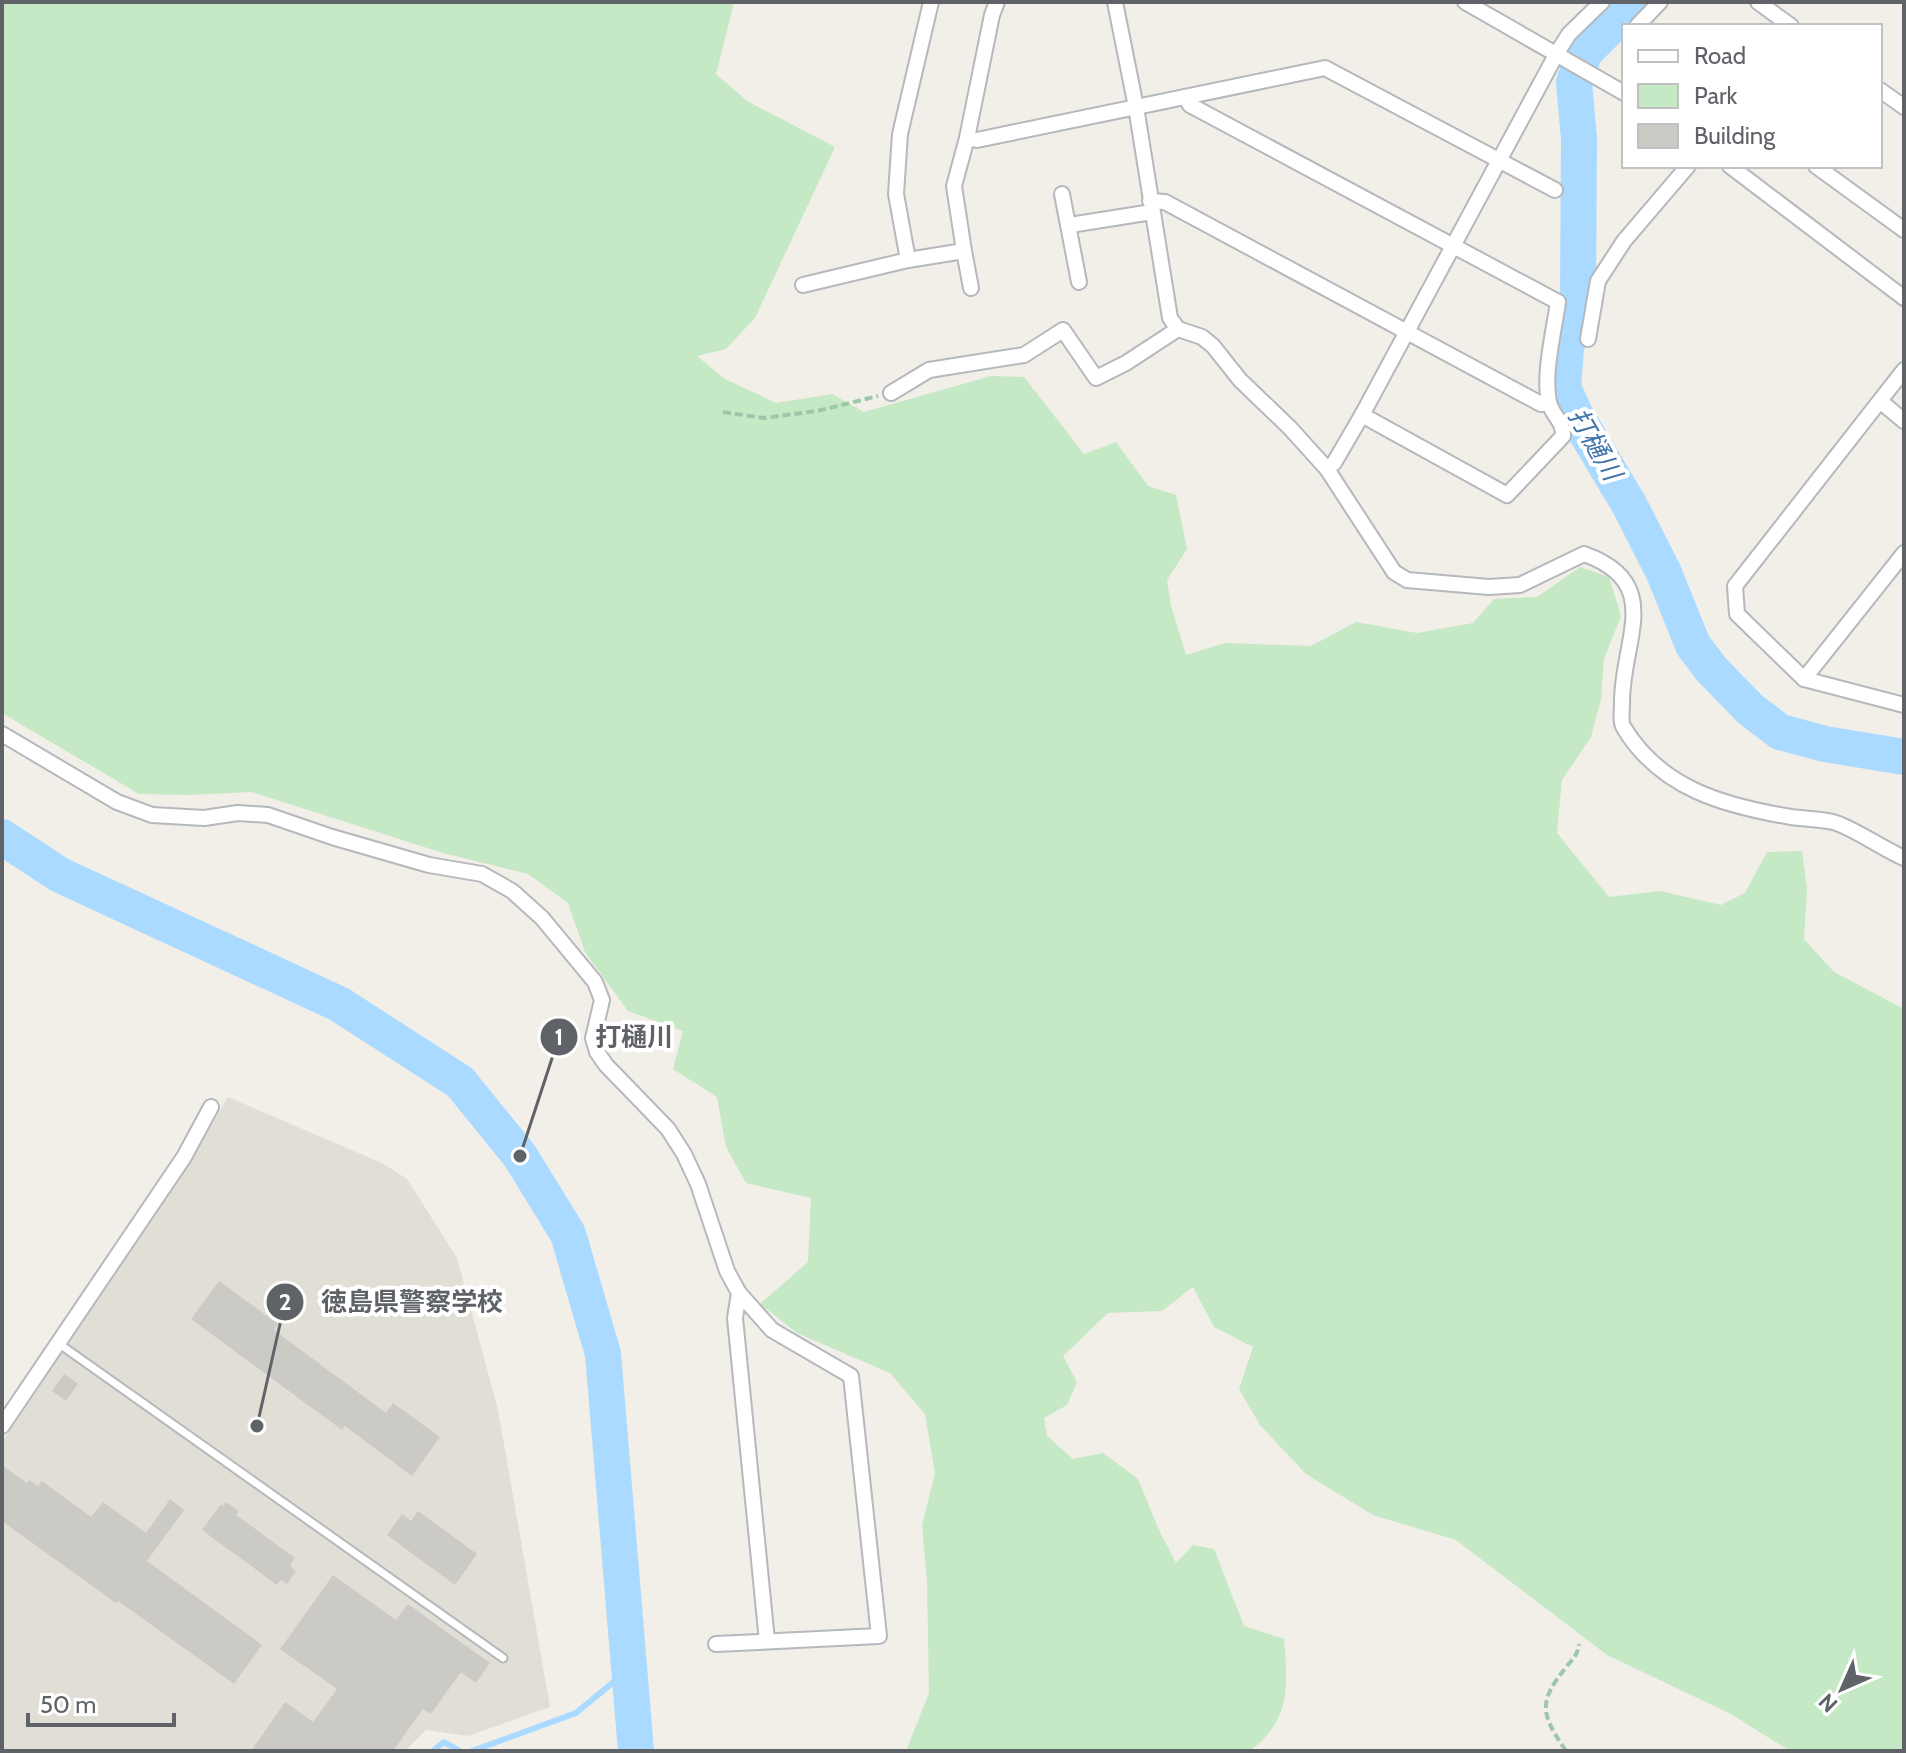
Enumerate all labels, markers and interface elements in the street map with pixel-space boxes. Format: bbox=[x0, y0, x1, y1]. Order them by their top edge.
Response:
legend bbox=[1622, 24, 1882, 168]
text: Road bbox=[1694, 41, 1746, 70]
text: Park bbox=[1694, 81, 1737, 110]
text: Building bbox=[1694, 121, 1776, 150]
water label: 打樋川 bbox=[1562, 402, 1630, 488]
callout: 打樋川 bbox=[539, 1012, 689, 1062]
text: 打樋川 bbox=[595, 1021, 673, 1053]
text: 1 bbox=[555, 1022, 563, 1051]
callout: 徳島県警察学校 bbox=[265, 1277, 519, 1327]
text: 徳島県警察学校 bbox=[321, 1286, 503, 1318]
text: 2 bbox=[279, 1287, 291, 1316]
north arrow bbox=[1802, 1649, 1882, 1729]
scale bar bbox=[28, 1677, 174, 1727]
text: N bbox=[1813, 1688, 1843, 1718]
text: 50 m bbox=[40, 1690, 96, 1719]

